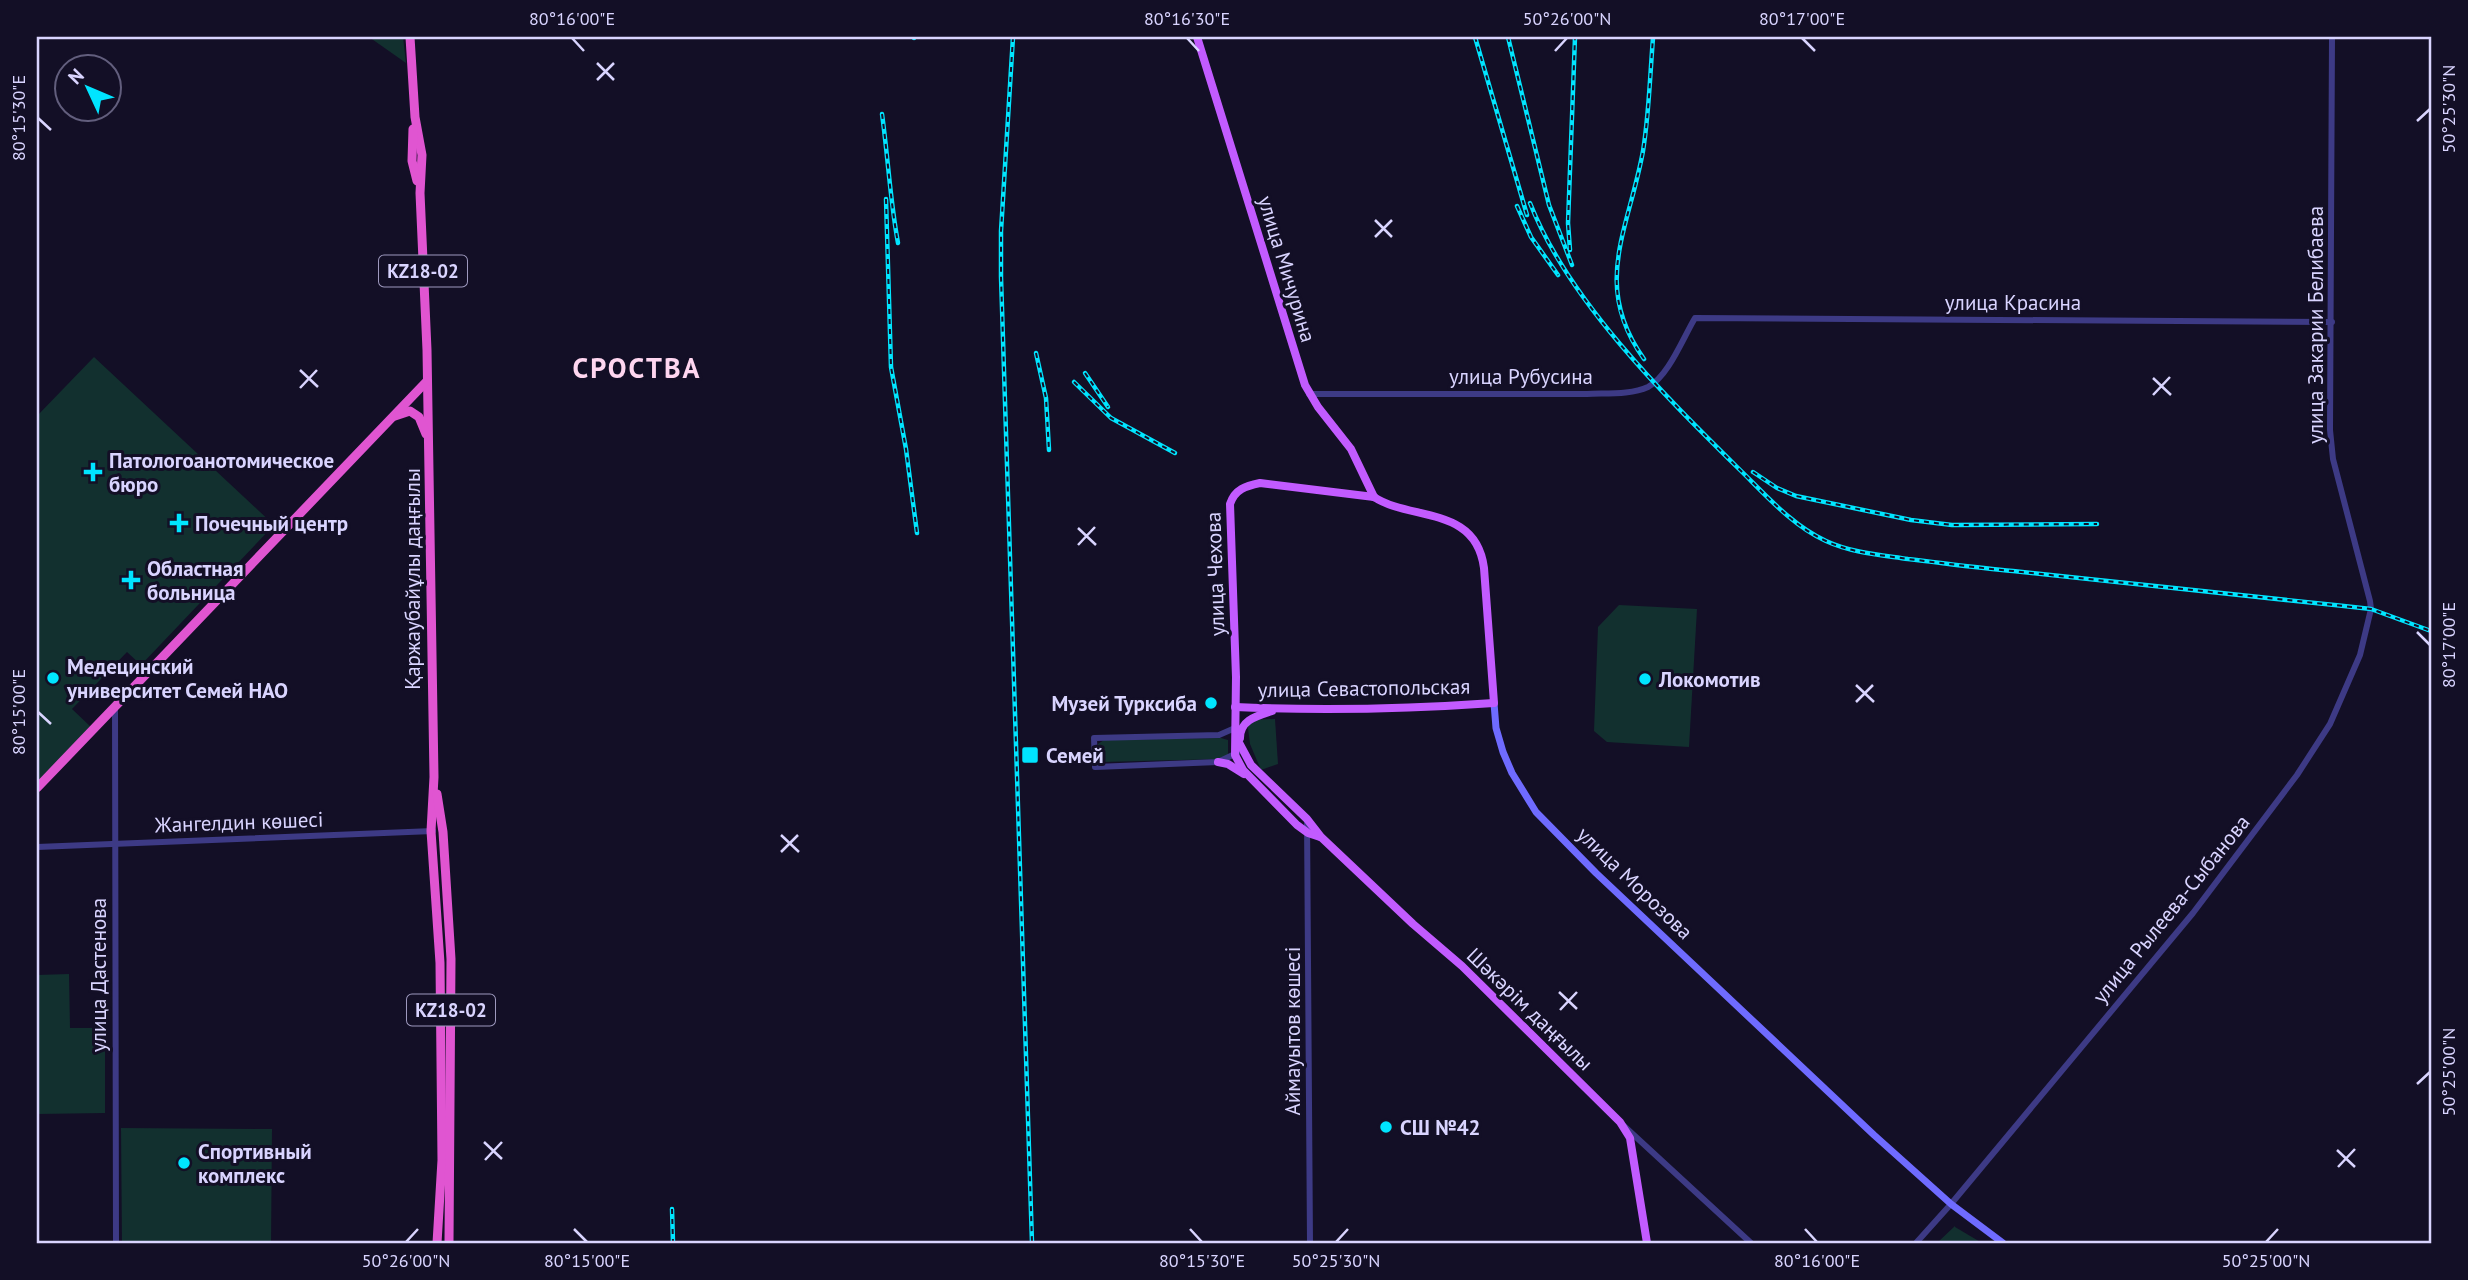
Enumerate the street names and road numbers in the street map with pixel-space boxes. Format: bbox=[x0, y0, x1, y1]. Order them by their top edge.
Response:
street label: улица Мичурина bbox=[1252, 192, 1322, 346]
street label: улица Закарии Белибаева bbox=[2302, 206, 2329, 444]
road number: KZ18-02 bbox=[379, 256, 467, 286]
street label: улица Красина bbox=[1945, 289, 2081, 316]
street label: улица Рубусина bbox=[1449, 363, 1593, 390]
street label: Қаржаубайұлы даңғылы bbox=[399, 468, 426, 690]
street label: улица Чехова bbox=[1199, 511, 1231, 637]
street label: улица Севастопольская bbox=[1257, 673, 1471, 703]
street label: Жангелдин көшесі bbox=[153, 806, 324, 838]
street label: улица Рылеева-Сыбанова bbox=[2087, 809, 2255, 1009]
street label: улица Морозова bbox=[1571, 821, 1699, 945]
street label: улица Дастенова bbox=[85, 898, 112, 1052]
street label: Шәкәрім даңғылы bbox=[1461, 942, 1599, 1076]
street label: Аймауытов көшесі bbox=[1279, 947, 1306, 1115]
road number: KZ18-02 bbox=[407, 994, 495, 1026]

